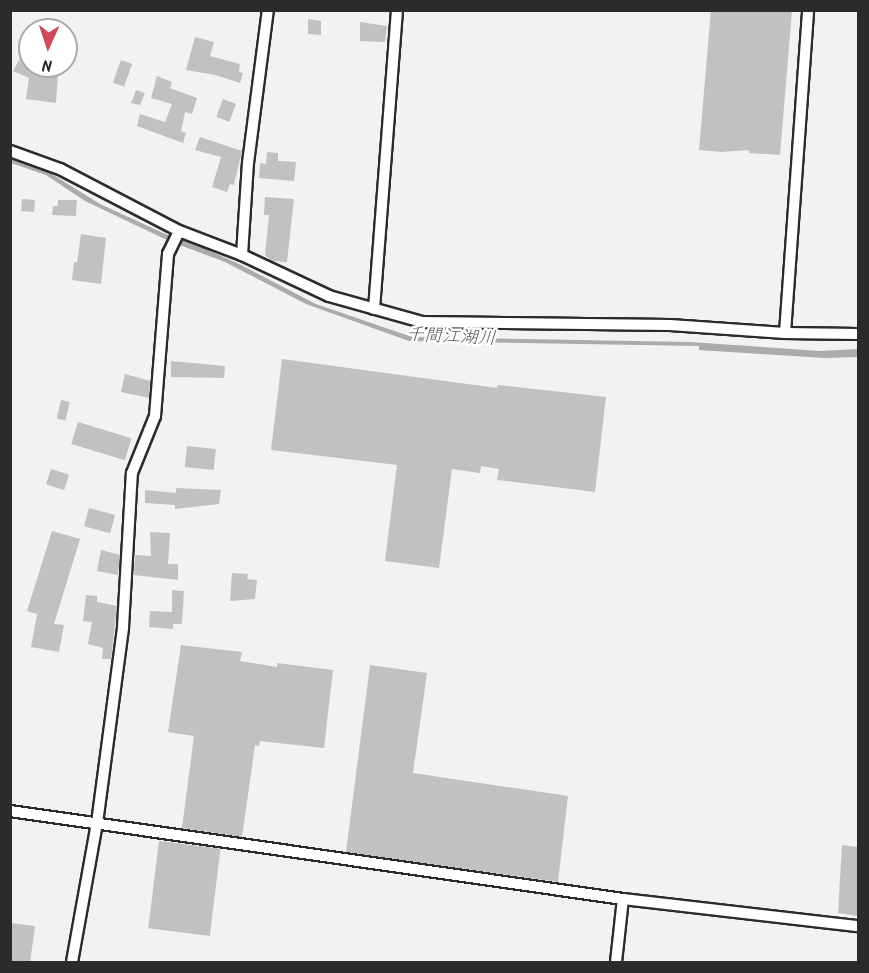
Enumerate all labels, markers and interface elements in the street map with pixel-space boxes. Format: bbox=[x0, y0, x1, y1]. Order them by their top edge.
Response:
north arrow bbox=[18, 18, 78, 78]
text: N bbox=[41, 52, 53, 77]
water label: 千間江湖川 bbox=[405, 325, 497, 351]

